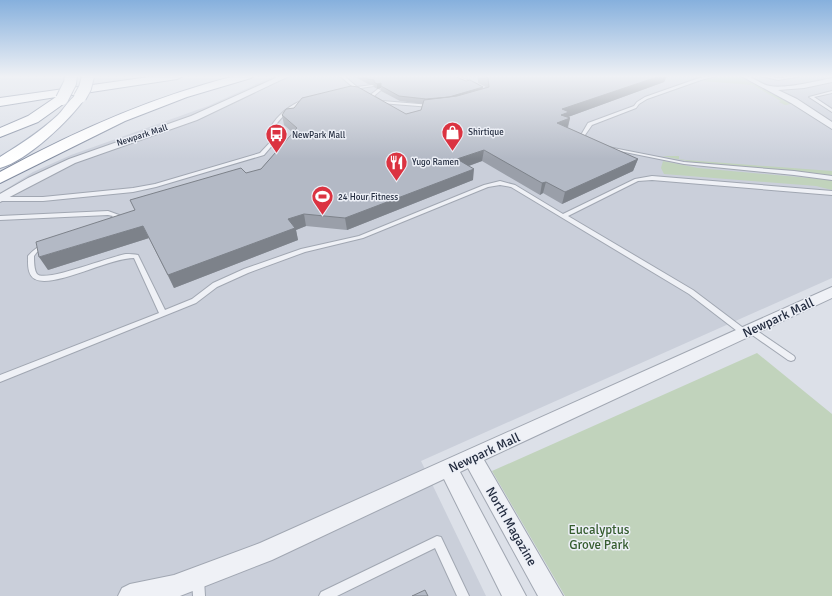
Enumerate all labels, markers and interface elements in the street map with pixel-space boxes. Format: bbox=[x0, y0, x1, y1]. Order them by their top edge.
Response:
shop icon: Shirtique bbox=[439, 119, 465, 152]
street label: Newpark Mall bbox=[115, 122, 169, 149]
bus stop icon: NewPark Mall bbox=[263, 122, 289, 155]
place label: Shirtique bbox=[468, 127, 504, 138]
place label: NewPark Mall bbox=[292, 130, 346, 141]
restaurant icon: Yugo Ramen bbox=[384, 149, 410, 182]
place label: Yugo Ramen bbox=[412, 157, 459, 168]
sports icon: 24 Hour Fitness bbox=[310, 184, 336, 217]
place label: 24 Hour Fitness bbox=[338, 192, 398, 203]
street label: Newpark Mall bbox=[740, 294, 817, 341]
street label: Newpark Mall bbox=[446, 429, 523, 476]
street label: North Magazine bbox=[482, 484, 540, 569]
park label: Eucalyptus Grove Park bbox=[569, 522, 630, 553]

